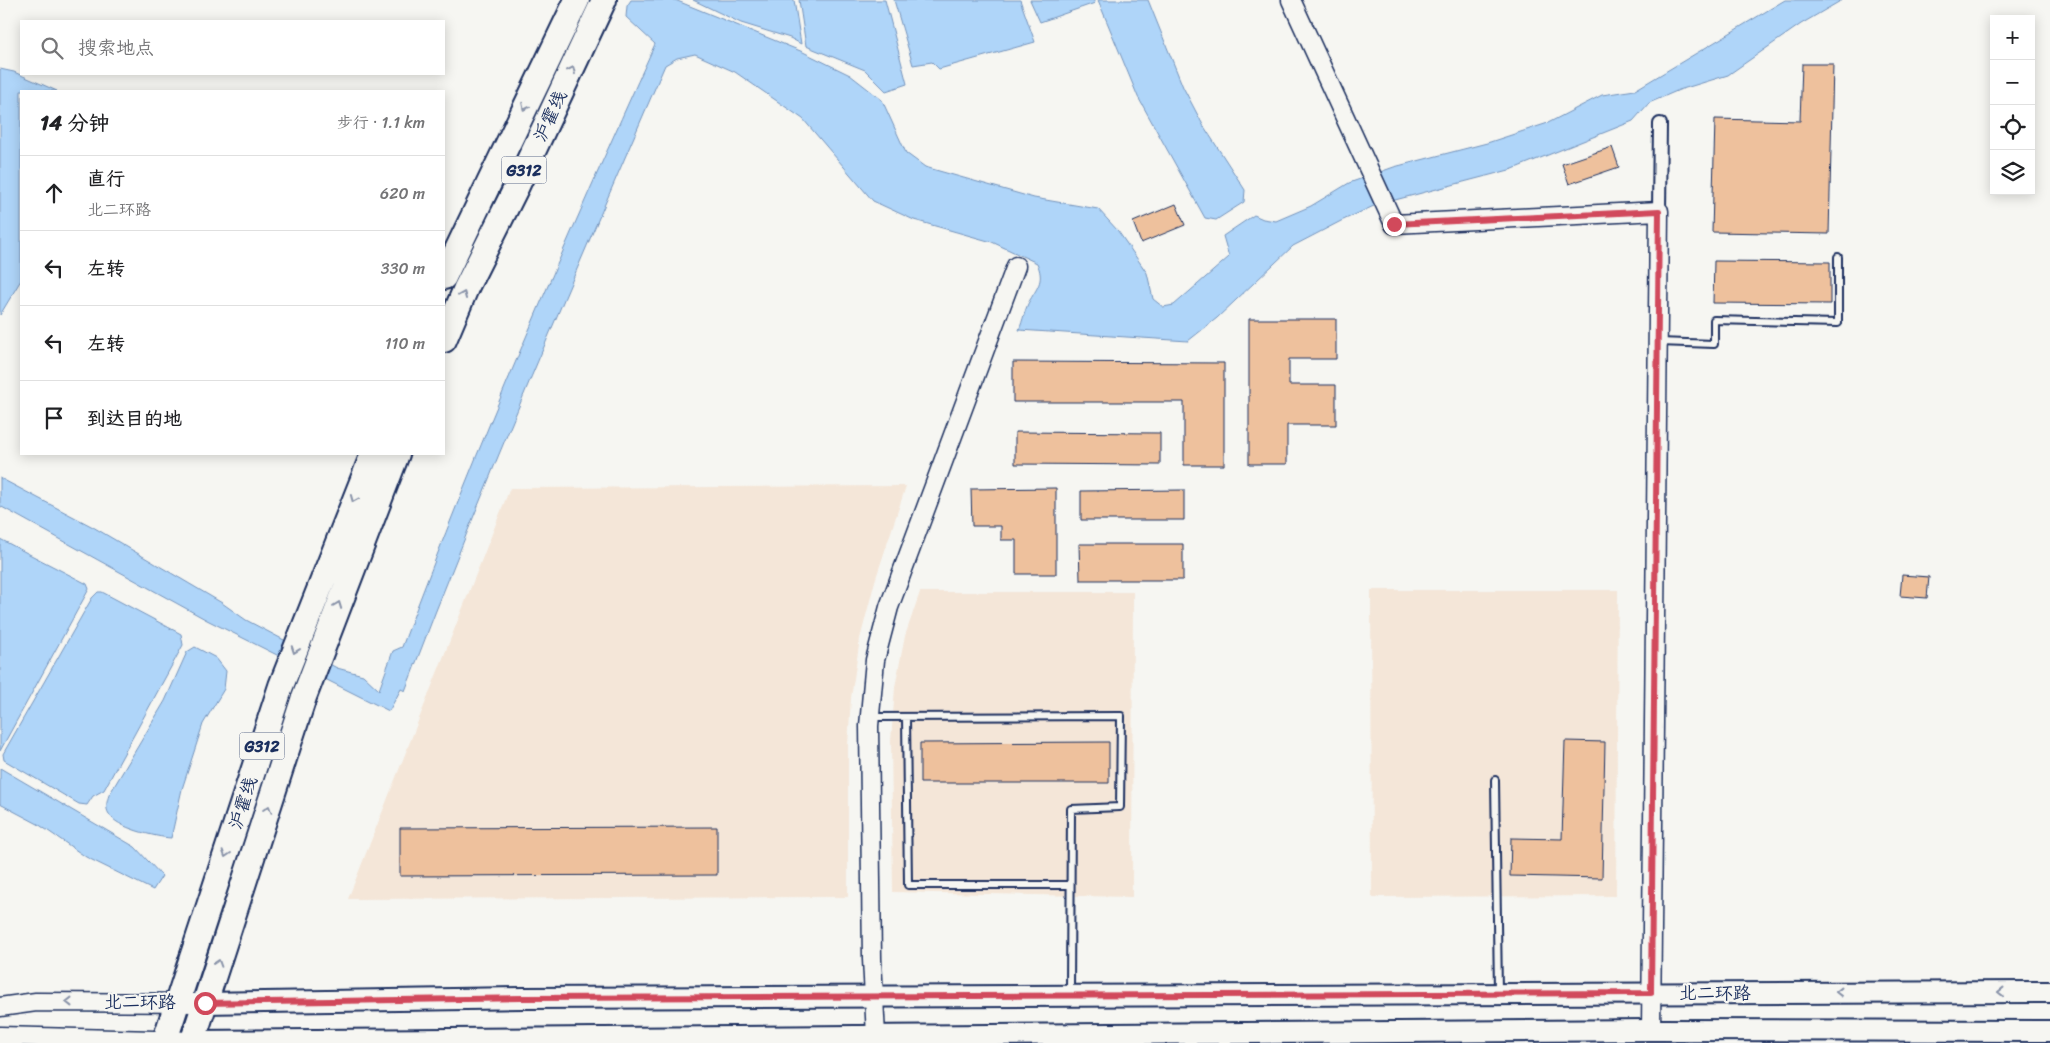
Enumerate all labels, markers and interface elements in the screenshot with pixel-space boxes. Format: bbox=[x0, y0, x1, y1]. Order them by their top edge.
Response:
map controls bbox=[1990, 15, 2035, 195]
button: + bbox=[1990, 15, 2035, 60]
search box bbox=[20, 20, 445, 75]
text: 搜索地点 bbox=[78, 31, 154, 64]
icon: search bbox=[38, 34, 66, 62]
button: − bbox=[1990, 60, 2035, 105]
one-way arrow bbox=[565, 66, 576, 75]
street label: 沪霍线 bbox=[524, 85, 576, 147]
one-way arrow bbox=[521, 102, 532, 111]
text: 14 分钟 bbox=[40, 104, 110, 142]
button: locate bbox=[1990, 105, 2035, 150]
text: 步行 · 1.1 km bbox=[337, 108, 425, 137]
button: layers bbox=[1990, 150, 2035, 195]
road number: G312 bbox=[502, 156, 546, 184]
text: 直行 bbox=[87, 162, 125, 195]
icon: ahead bbox=[40, 179, 68, 207]
text: 620 m bbox=[380, 179, 425, 208]
text: 北二环路 bbox=[87, 195, 151, 224]
route end bbox=[1383, 213, 1406, 236]
text: 左转 bbox=[87, 252, 125, 285]
icon: left bbox=[40, 254, 68, 282]
text: 330 m bbox=[381, 254, 425, 283]
one-way arrow bbox=[456, 291, 467, 300]
text: 左转 bbox=[87, 327, 125, 360]
icon: left bbox=[40, 329, 68, 357]
text: 110 m bbox=[385, 329, 425, 358]
text: 到达目的地 bbox=[87, 402, 182, 435]
icon: arrive bbox=[40, 404, 68, 432]
one-way arrow bbox=[350, 494, 361, 503]
one-way arrow bbox=[332, 601, 342, 610]
one-way arrow bbox=[291, 645, 301, 654]
road number: G312 bbox=[240, 732, 284, 759]
street label: 沪霍线 bbox=[219, 772, 267, 834]
one-way arrow bbox=[262, 805, 272, 813]
one-way arrow bbox=[222, 849, 232, 858]
one-way arrow bbox=[212, 959, 222, 968]
street label: 北二环路 bbox=[1679, 977, 1751, 1009]
street label: 北二环路 bbox=[104, 986, 176, 1018]
one-way arrow bbox=[1835, 987, 1842, 997]
one-way arrow bbox=[1997, 987, 2005, 997]
route start bbox=[194, 992, 217, 1015]
one-way arrow bbox=[64, 997, 72, 1007]

